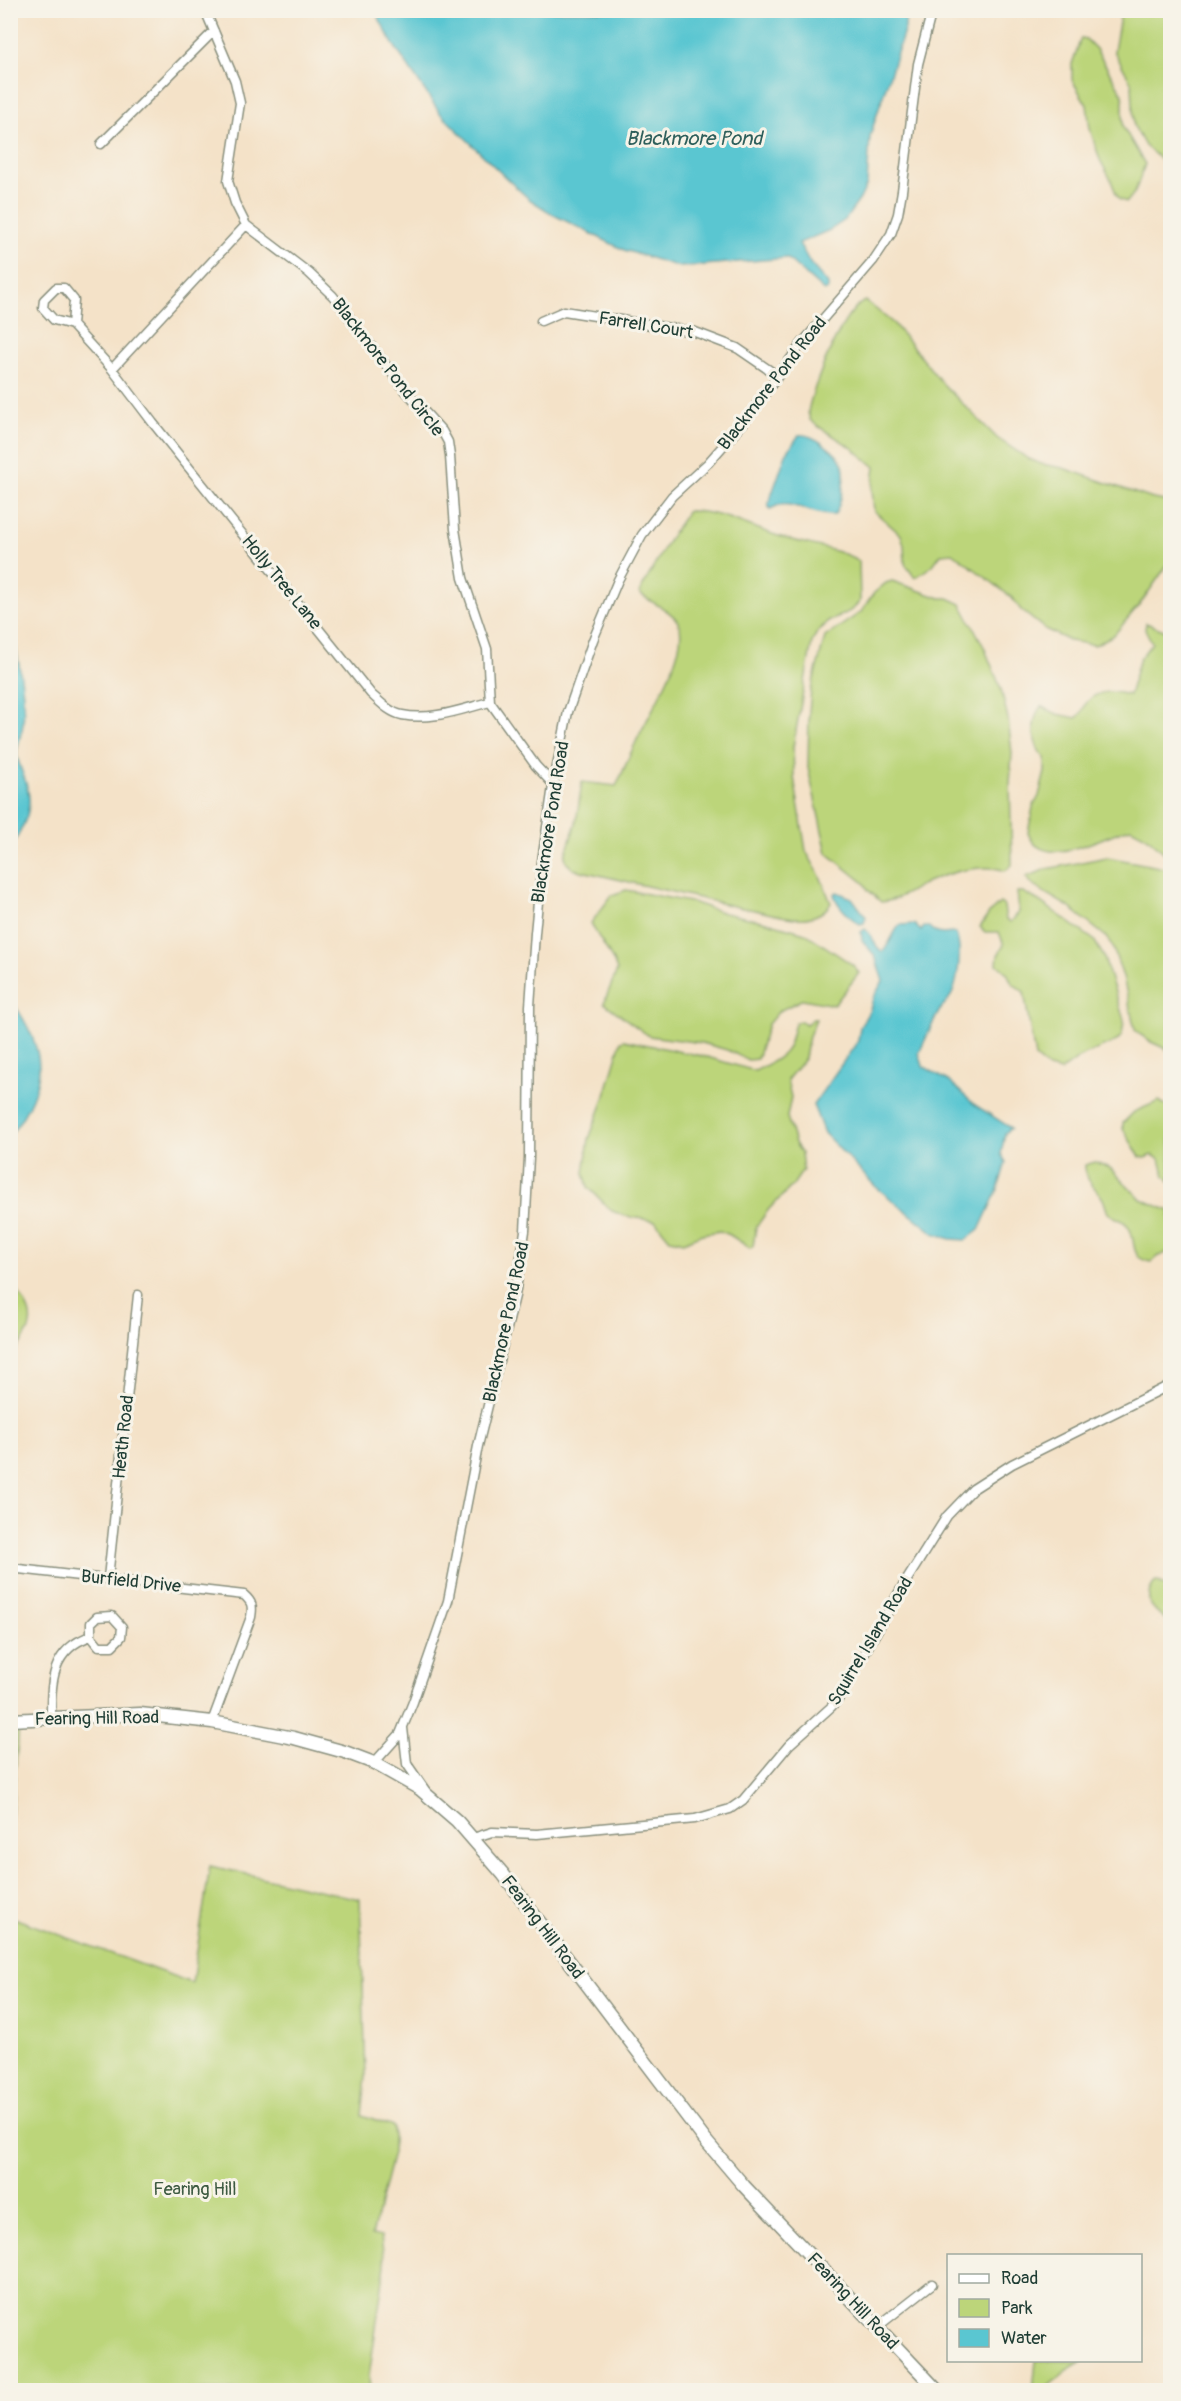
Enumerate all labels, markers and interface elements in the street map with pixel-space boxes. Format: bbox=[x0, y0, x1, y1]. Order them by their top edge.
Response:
water label: Blackmore Pond bbox=[626, 126, 764, 151]
street label: Blackmore Pond Circle bbox=[326, 293, 449, 441]
street label: Farrell Court bbox=[597, 307, 696, 344]
street label: Blackmore Pond Road bbox=[713, 312, 832, 455]
street label: Holly Tree Lane bbox=[236, 530, 327, 635]
street label: Blackmore Pond Road bbox=[526, 739, 575, 905]
street label: Blackmore Pond Road bbox=[478, 1240, 535, 1405]
street label: Heath Road bbox=[108, 1394, 139, 1480]
street label: Burfield Drive bbox=[80, 1565, 182, 1598]
street label: Squirrel Island Road bbox=[823, 1573, 918, 1710]
street label: Fearing Hill Road bbox=[35, 1706, 159, 1731]
street label: Fearing Hill Road bbox=[496, 1871, 589, 1984]
park label: Fearing Hill bbox=[153, 2178, 237, 2201]
street label: Fearing Hill Road bbox=[802, 2248, 903, 2355]
legend bbox=[947, 2254, 1142, 2362]
text: Road bbox=[1001, 2267, 1038, 2290]
text: Park bbox=[1001, 2297, 1033, 2320]
text: Water bbox=[1001, 2327, 1047, 2350]

